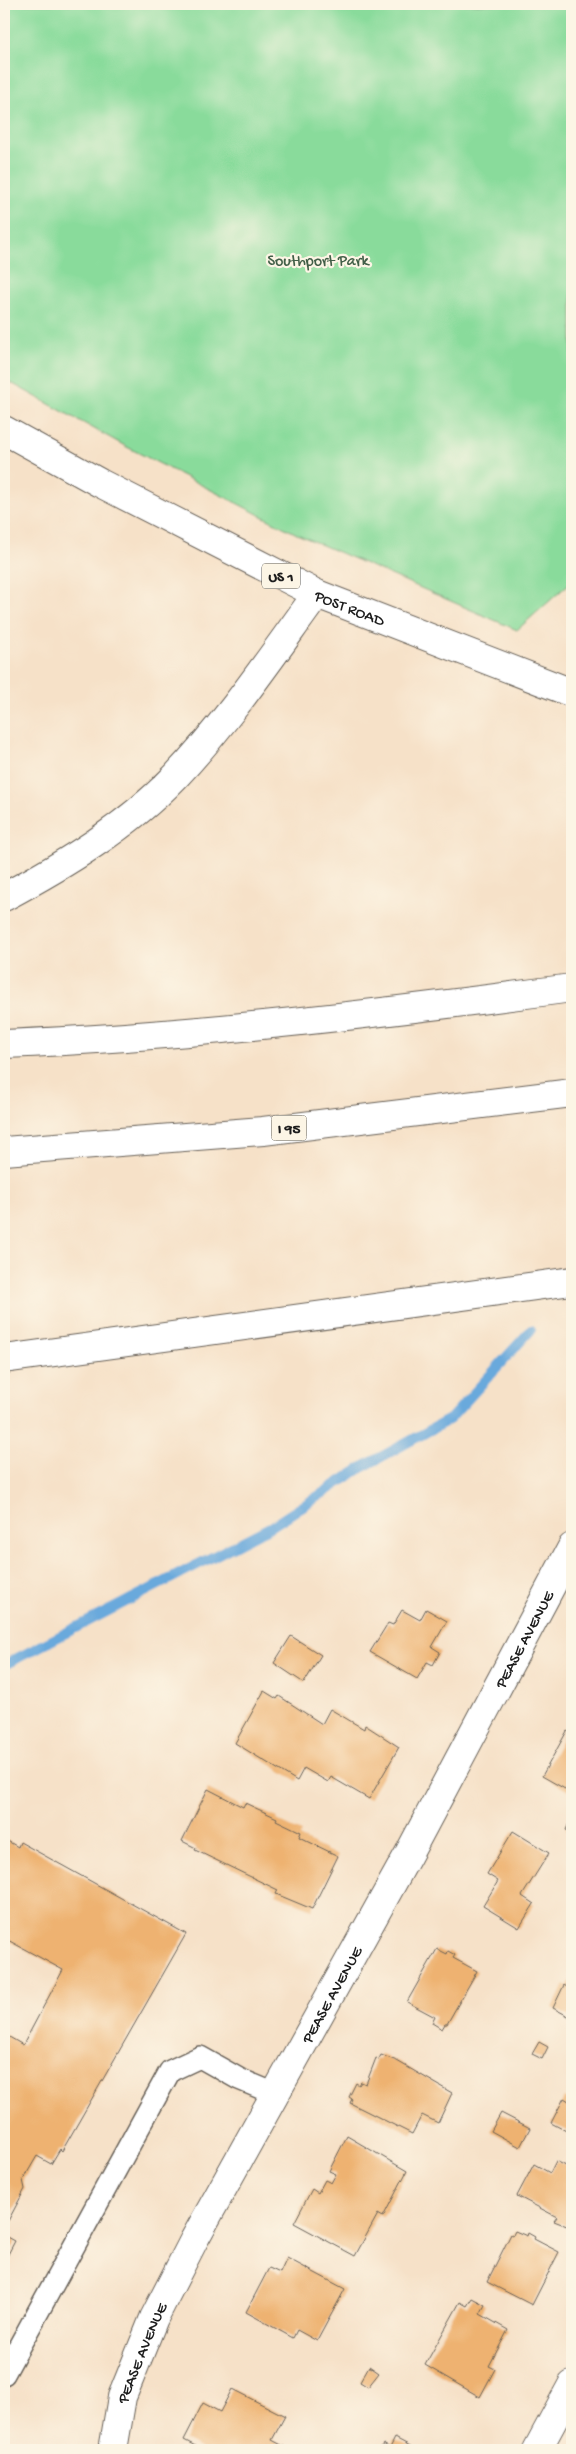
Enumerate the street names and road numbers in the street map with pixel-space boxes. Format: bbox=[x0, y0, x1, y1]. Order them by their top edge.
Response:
road number: US 1 bbox=[262, 564, 300, 588]
street label: POST ROAD bbox=[310, 588, 387, 633]
road number: I 95 bbox=[272, 1116, 306, 1140]
street label: PEASE AVENUE bbox=[492, 1588, 560, 1693]
street label: PEASE AVENUE bbox=[299, 1943, 369, 2048]
street label: PEASE AVENUE bbox=[115, 2299, 174, 2406]

